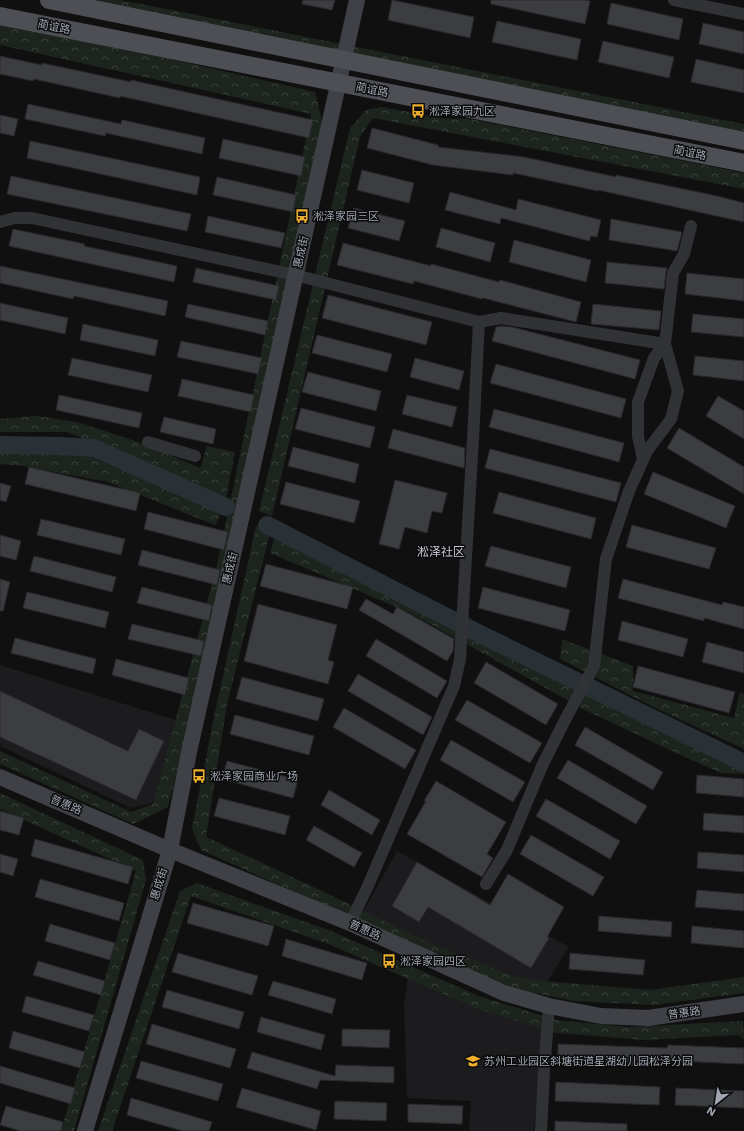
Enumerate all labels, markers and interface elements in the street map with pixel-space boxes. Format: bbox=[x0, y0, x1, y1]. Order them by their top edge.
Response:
street label: 蔺谊路 bbox=[37, 17, 71, 37]
street label: 蔺谊路 bbox=[355, 80, 389, 100]
bus stop icon: 淞泽家园九区 bbox=[410, 103, 426, 119]
place label: 淞泽家园九区 bbox=[429, 105, 495, 118]
street label: 蔺谊路 bbox=[673, 143, 707, 163]
bus stop icon: 淞泽家园三区 bbox=[294, 208, 310, 224]
place label: 淞泽家园三区 bbox=[313, 210, 379, 223]
street label: 惠成街 bbox=[291, 234, 311, 270]
district label: 淞泽社区 bbox=[417, 545, 465, 559]
street label: 惠成街 bbox=[220, 550, 240, 586]
bus stop icon: 淞泽家园商业广场 bbox=[191, 768, 207, 784]
place label: 淞泽家园商业广场 bbox=[210, 770, 298, 783]
street label: 普惠路 bbox=[48, 793, 84, 817]
street label: 惠成街 bbox=[148, 866, 170, 902]
street label: 普惠路 bbox=[347, 917, 383, 943]
bus stop icon: 淞泽家园四区 bbox=[381, 953, 397, 969]
place label: 淞泽家园四区 bbox=[400, 955, 466, 968]
street label: 普惠路 bbox=[667, 1004, 701, 1022]
school or university icon: 苏州工业园区斜塘街道星湖幼儿园松泽分园 bbox=[465, 1053, 481, 1069]
place label: 苏州工业园区斜塘街道星湖幼儿园松泽分园 bbox=[484, 1055, 693, 1068]
north arrow bbox=[696, 1083, 736, 1123]
text: N bbox=[704, 1104, 718, 1119]

